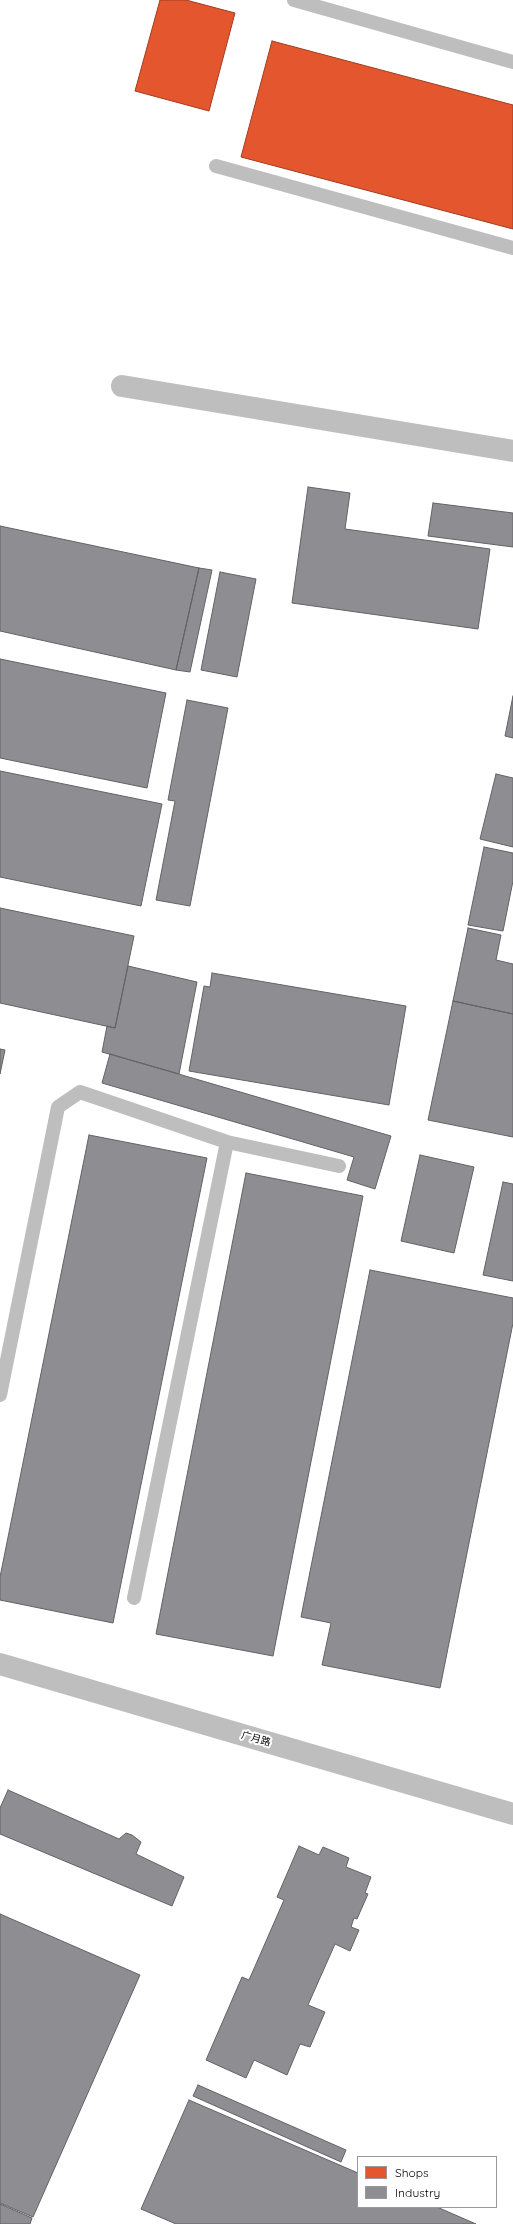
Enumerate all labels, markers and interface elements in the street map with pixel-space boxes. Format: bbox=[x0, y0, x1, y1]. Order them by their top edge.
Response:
street label: 广月路 bbox=[240, 1729, 272, 1749]
legend bbox=[357, 2156, 497, 2208]
text: Shops bbox=[395, 2165, 429, 2180]
text: Industry bbox=[395, 2185, 440, 2200]

